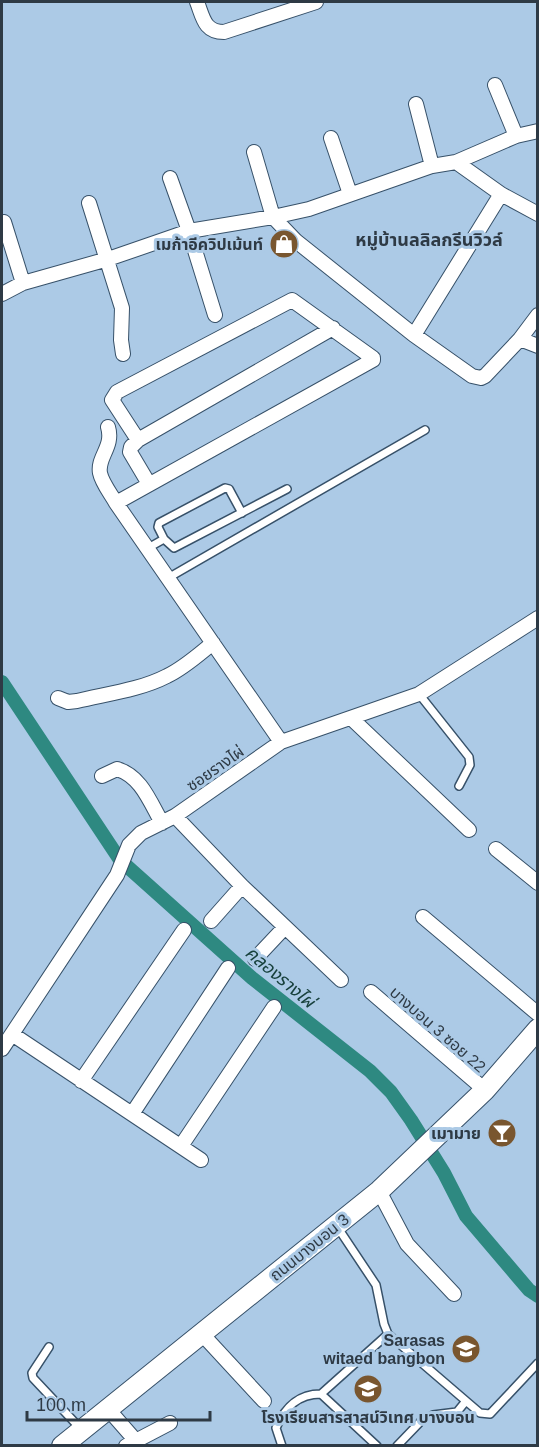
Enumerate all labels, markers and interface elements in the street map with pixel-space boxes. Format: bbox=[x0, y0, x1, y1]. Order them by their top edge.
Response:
shop icon: เมก้าอีควิปเม้นท์ bbox=[268, 228, 300, 260]
district label: หมู่บ้านลลิลกรีนวิวล์ bbox=[355, 230, 503, 251]
place label: เมก้าอีควิปเม้นท์ bbox=[156, 236, 263, 253]
street label: ซอยรางไผ่ bbox=[183, 743, 247, 794]
water label: คลองรางไผ่ bbox=[241, 942, 321, 1014]
street label: บางบอน 3 ซอย 22 bbox=[386, 983, 489, 1076]
bar icon: เมามาย bbox=[486, 1117, 518, 1149]
place label: เมามาย bbox=[431, 1125, 481, 1142]
street label: ถนนบางบอน 3 bbox=[267, 1211, 352, 1284]
place label: Sarasas witaed bangbon bbox=[322, 1332, 445, 1367]
school or university icon: Sarasas witaed bangbon bbox=[450, 1333, 482, 1365]
school or university icon: โรงเรียนสารสาสน์วิเทศ บางบอน bbox=[352, 1373, 384, 1405]
scale bar bbox=[27, 1384, 210, 1422]
text: 100 m bbox=[36, 1395, 86, 1415]
place label: โรงเรียนสารสาสน์วิเทศ บางบอน bbox=[261, 1409, 475, 1426]

